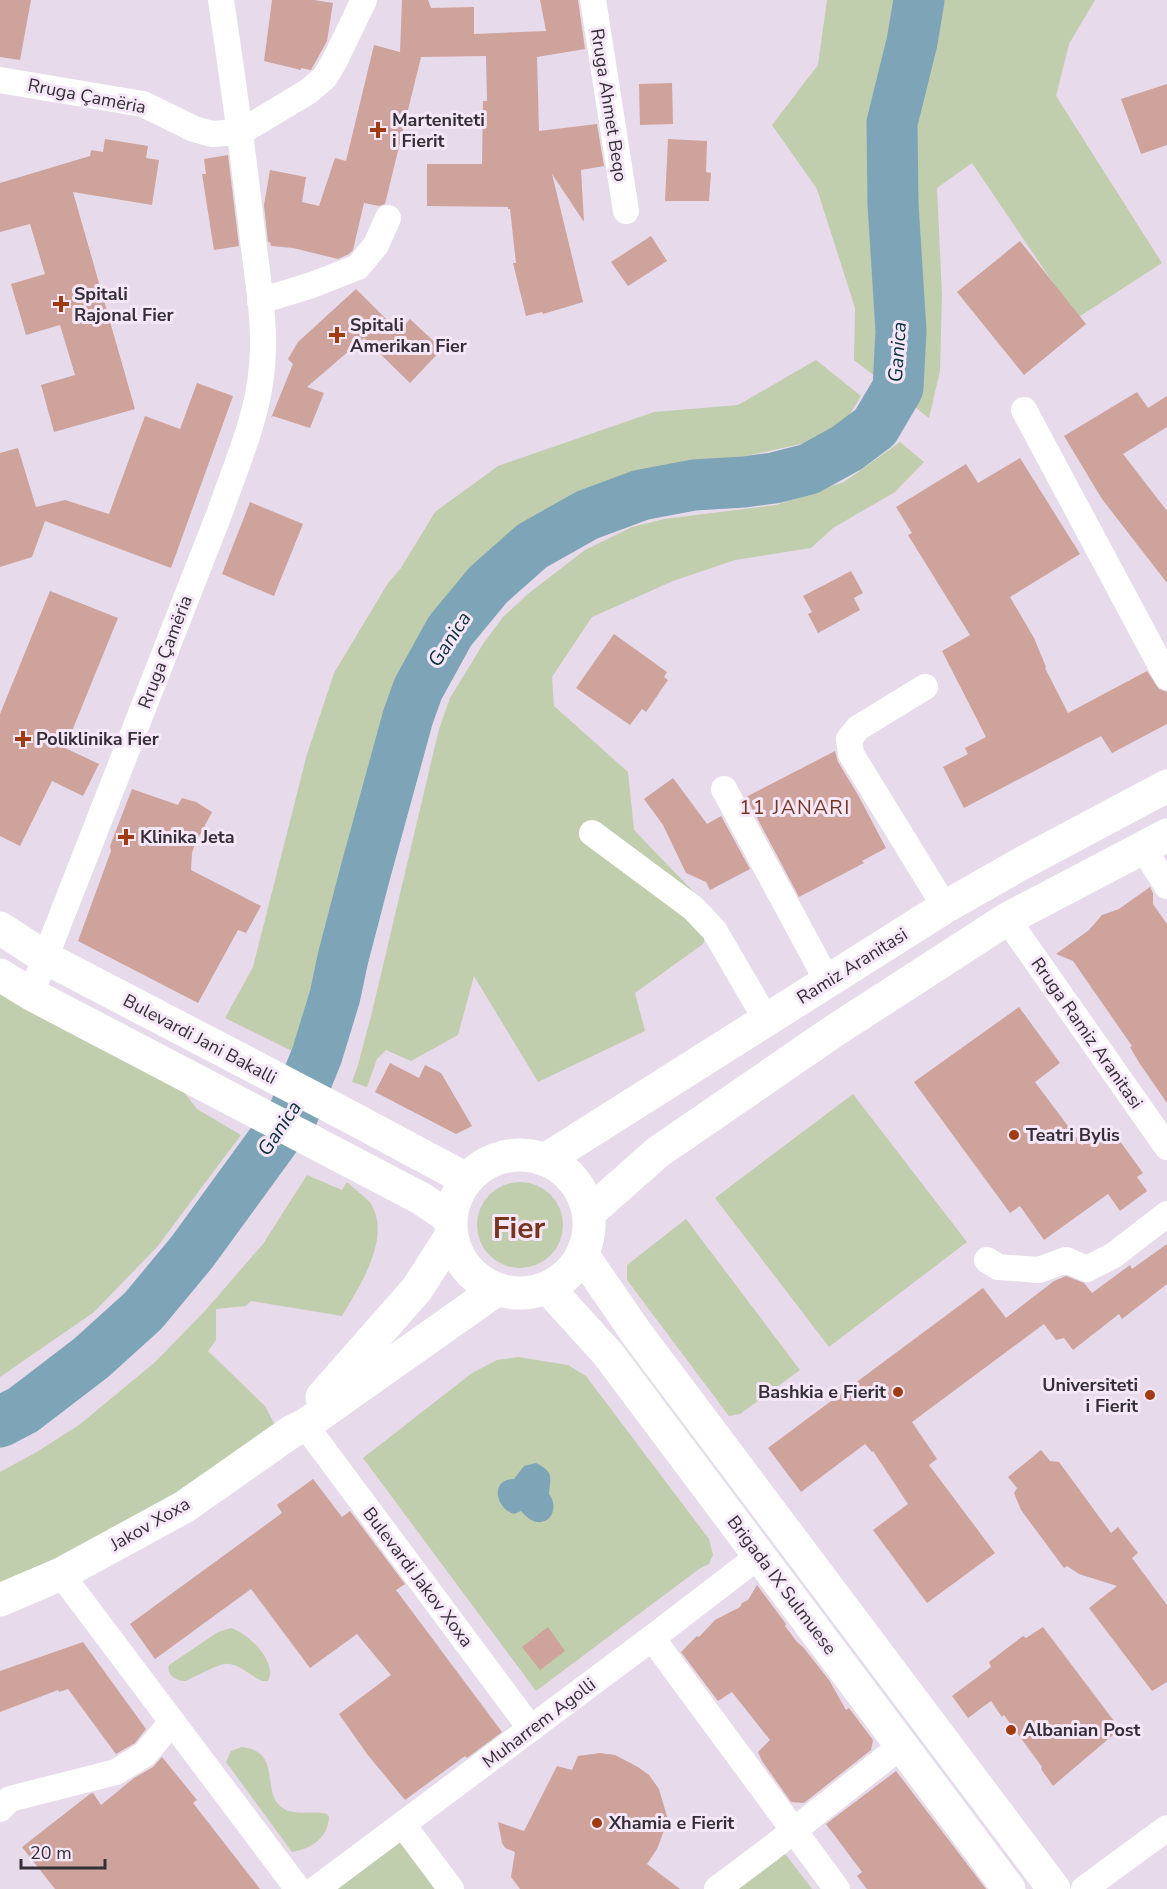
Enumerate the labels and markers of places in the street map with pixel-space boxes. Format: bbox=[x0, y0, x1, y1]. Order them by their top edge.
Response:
place label: Marteniteti i Fierit bbox=[392, 108, 485, 153]
marker: Marteniteti i Fierit bbox=[369, 121, 387, 139]
place label: Spitali Rajonal Fier bbox=[74, 282, 174, 327]
marker: Spitali Rajonal Fier bbox=[52, 295, 70, 313]
place label: Spitali Amerikan Fier bbox=[350, 313, 467, 358]
marker: Spitali Amerikan Fier bbox=[328, 326, 346, 344]
place label: Poliklinika Fier bbox=[36, 727, 159, 751]
marker: Poliklinika Fier bbox=[14, 730, 32, 748]
place label: Klinika Jeta bbox=[140, 825, 235, 849]
marker: Klinika Jeta bbox=[117, 828, 135, 846]
place label: Teatri Bylis bbox=[1026, 1123, 1120, 1147]
marker: Teatri Bylis bbox=[1007, 1128, 1021, 1142]
place label: Universiteti i Fierit bbox=[1042, 1373, 1138, 1418]
place label: Bashkia e Fierit bbox=[758, 1380, 886, 1404]
marker: Bashkia e Fierit bbox=[891, 1385, 905, 1399]
marker: Universiteti i Fierit bbox=[1143, 1388, 1157, 1402]
place label: Albanian Post bbox=[1023, 1718, 1140, 1742]
marker: Albanian Post bbox=[1004, 1723, 1018, 1737]
place label: Xhamia e Fierit bbox=[608, 1811, 734, 1835]
marker: Xhamia e Fierit bbox=[590, 1816, 604, 1830]

